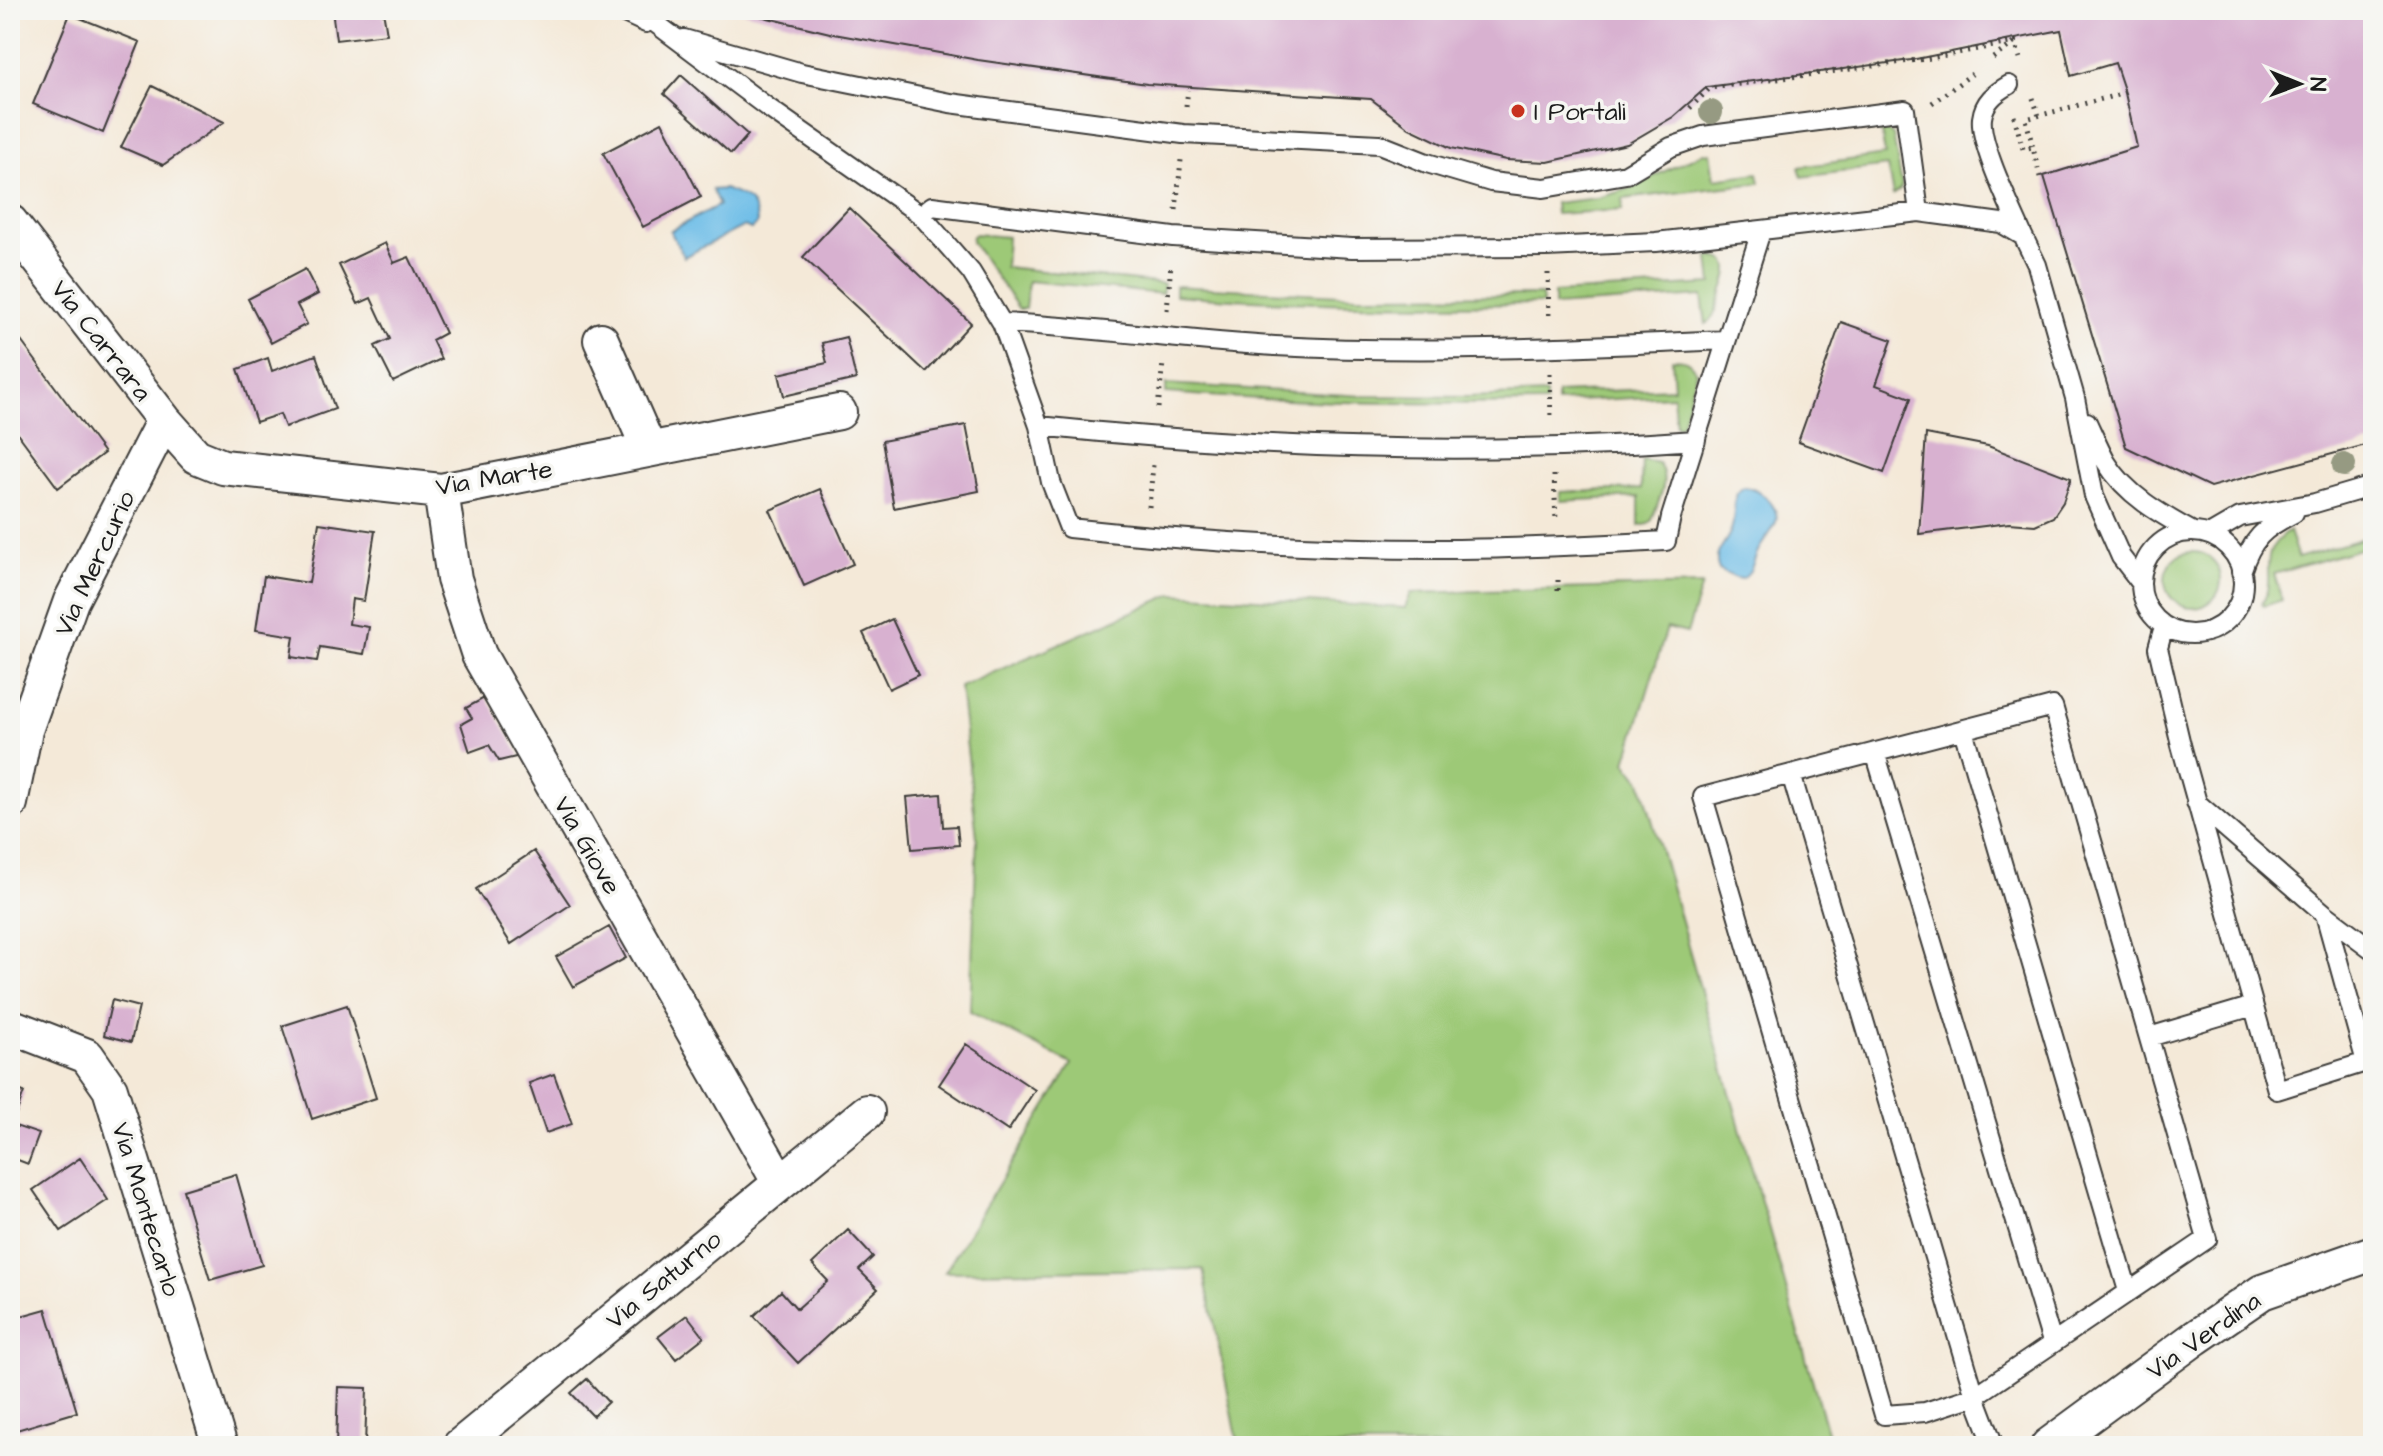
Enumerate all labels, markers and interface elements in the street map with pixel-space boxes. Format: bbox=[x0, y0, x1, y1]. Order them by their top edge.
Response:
north arrow bbox=[2259, 44, 2339, 124]
text: N bbox=[2302, 77, 2333, 92]
place label: I Portali bbox=[1534, 94, 1626, 130]
marker: I Portali bbox=[1509, 102, 1527, 120]
street label: Via Carrara bbox=[42, 272, 160, 409]
street label: Via Marte bbox=[433, 451, 555, 505]
street label: Via Mercurio bbox=[46, 485, 144, 642]
street label: Via Giove bbox=[545, 790, 630, 901]
street label: Via Montecarlo bbox=[102, 1118, 190, 1301]
street label: Via Saturno bbox=[598, 1222, 729, 1338]
street label: Via Verdina bbox=[2139, 1283, 2268, 1388]

